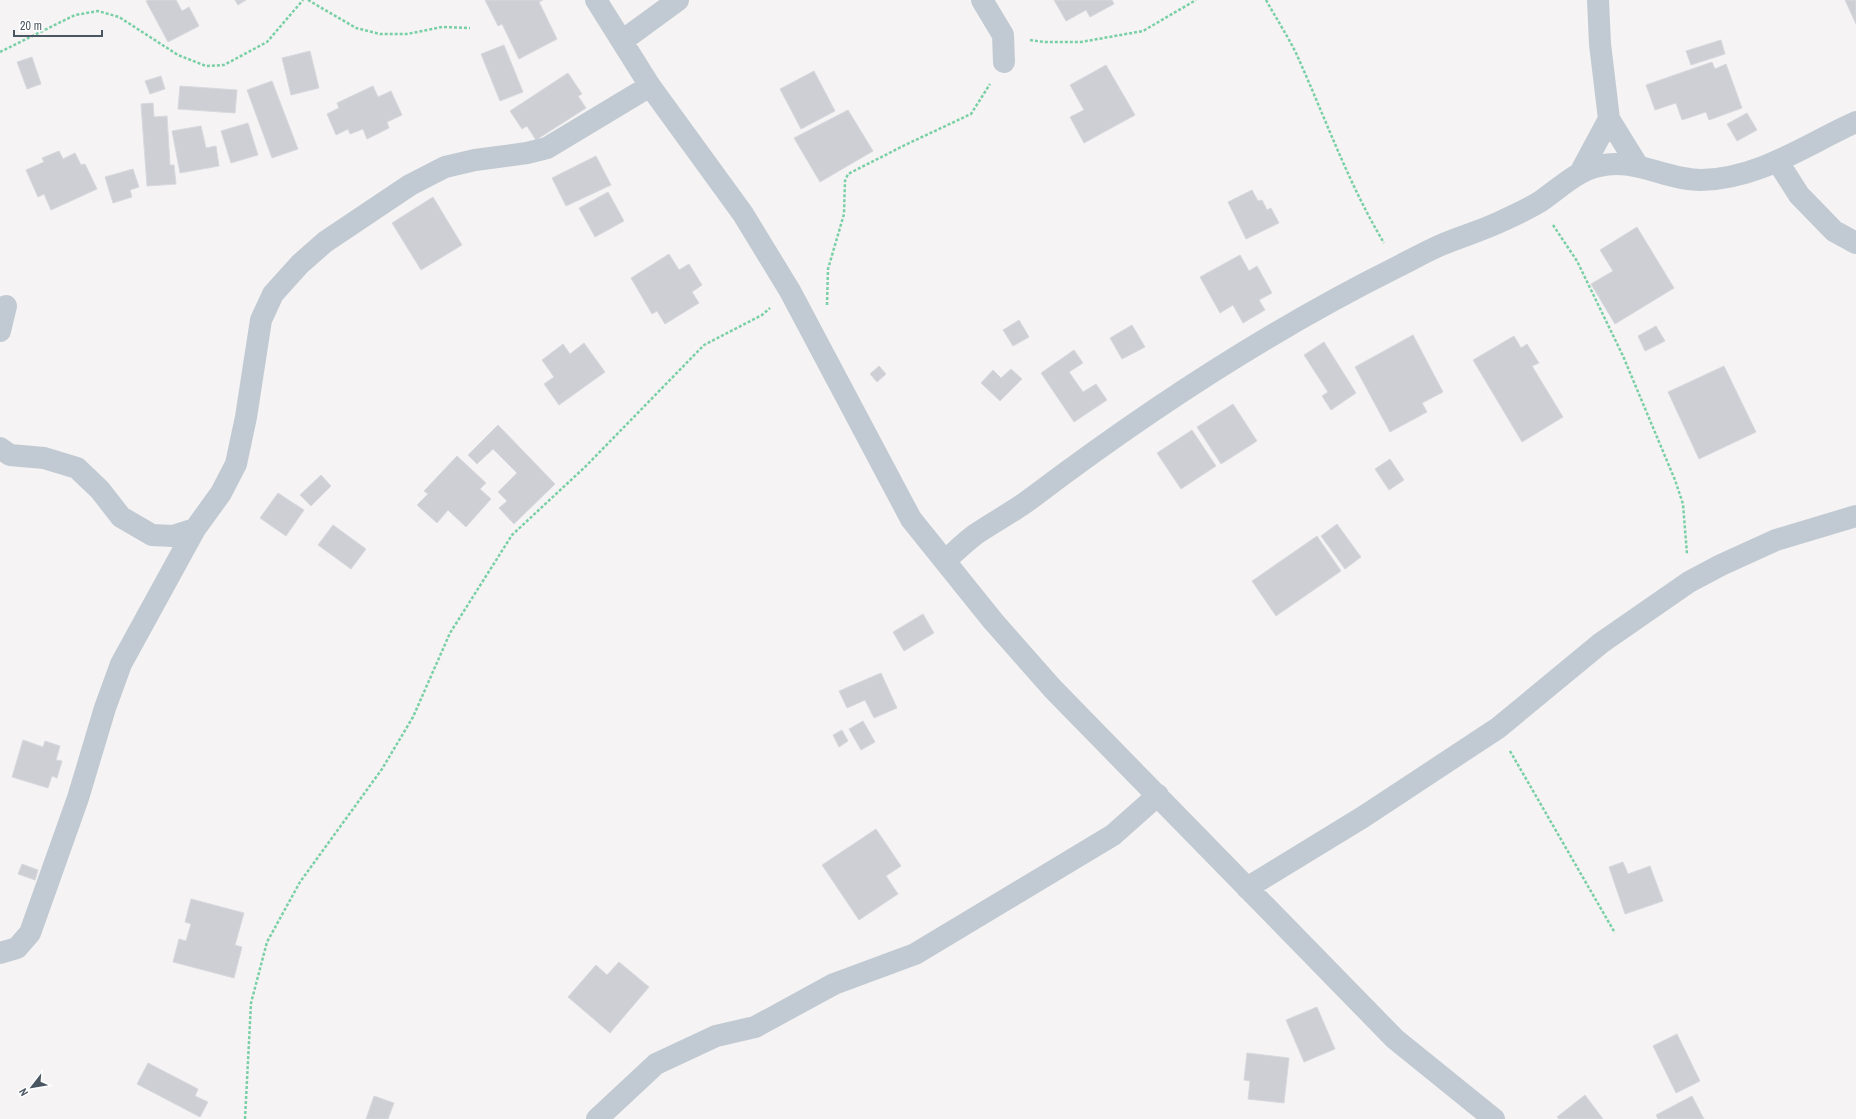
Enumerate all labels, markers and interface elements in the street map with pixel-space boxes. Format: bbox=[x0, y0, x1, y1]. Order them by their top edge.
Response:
scale bar bbox=[14, 12, 102, 38]
text: 20 m bbox=[20, 18, 42, 34]
north arrow bbox=[12, 1067, 52, 1107]
text: N bbox=[16, 1086, 31, 1099]

